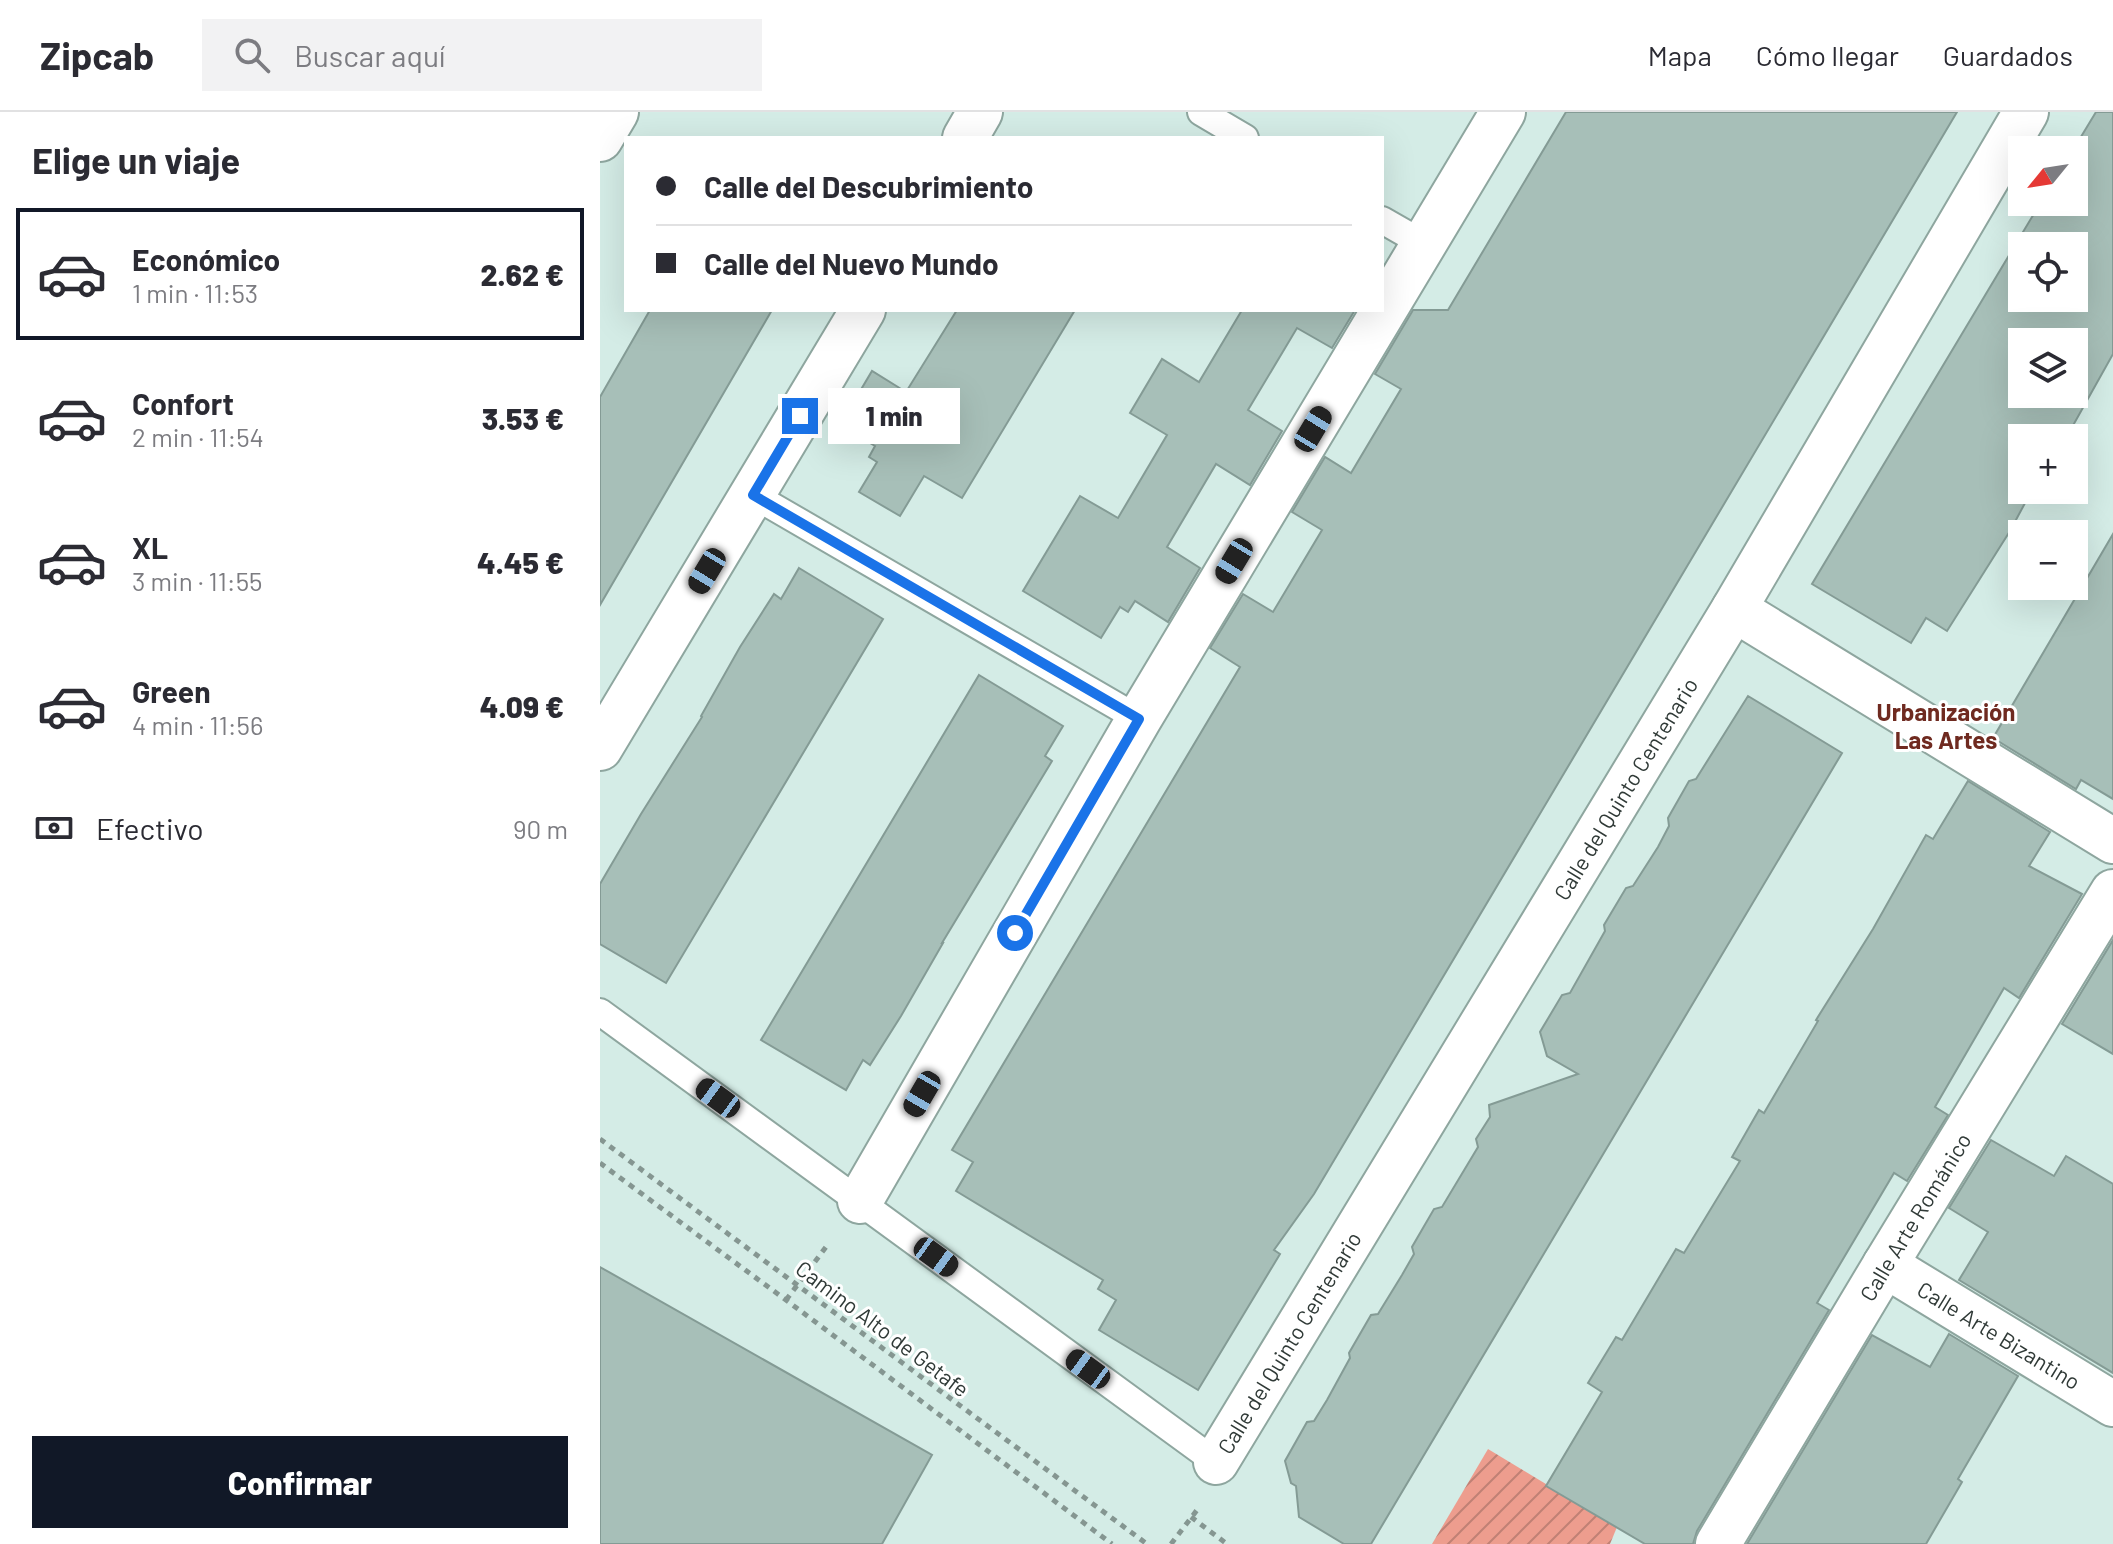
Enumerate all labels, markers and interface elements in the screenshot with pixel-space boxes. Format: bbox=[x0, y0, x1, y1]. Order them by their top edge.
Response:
search box bbox=[202, 19, 762, 91]
text: Zipcab bbox=[40, 32, 154, 78]
icon: search bbox=[230, 33, 274, 77]
text: Buscar aquí bbox=[294, 37, 445, 73]
text: Mapa bbox=[1648, 38, 1712, 72]
text: Cómo llegar bbox=[1756, 38, 1899, 72]
text: Guardados bbox=[1943, 38, 2073, 72]
north arrow bbox=[2008, 136, 2088, 216]
map controls bbox=[2008, 136, 2088, 600]
text: Elige un viaje bbox=[32, 138, 240, 181]
text: Calle del Descubrimiento bbox=[704, 168, 1033, 204]
button: locate bbox=[2008, 232, 2088, 312]
icon: car bbox=[36, 238, 108, 310]
text: Económico bbox=[132, 241, 280, 277]
text: Calle del Nuevo Mundo bbox=[704, 245, 999, 281]
text: 2.62 € bbox=[481, 256, 564, 292]
text: 1 min · 11:53 bbox=[132, 277, 258, 308]
button: layers bbox=[2008, 328, 2088, 408]
icon: car bbox=[36, 382, 108, 454]
text: Confort bbox=[132, 385, 234, 421]
callout: 1 min bbox=[828, 388, 960, 444]
route end bbox=[782, 398, 818, 434]
text: 3.53 € bbox=[482, 400, 564, 436]
text: 1 min bbox=[865, 400, 923, 431]
car bbox=[1290, 402, 1336, 456]
text: 2 min · 11:54 bbox=[132, 421, 264, 452]
button: + bbox=[2008, 424, 2088, 504]
button: − bbox=[2008, 520, 2088, 600]
icon: car bbox=[36, 526, 108, 598]
text: XL bbox=[132, 529, 168, 565]
car bbox=[1211, 534, 1257, 588]
text: 4.45 € bbox=[477, 544, 564, 580]
car bbox=[684, 544, 730, 598]
text: 3 min · 11:55 bbox=[132, 565, 262, 596]
icon: car bbox=[36, 670, 108, 742]
text: Green bbox=[132, 673, 211, 709]
street label: Calle del Quinto Centenario bbox=[1548, 673, 1702, 904]
text: 4.09 € bbox=[480, 688, 564, 724]
district label: Urbanización Las Artes bbox=[1877, 697, 2015, 754]
text: 4 min · 11:56 bbox=[132, 709, 263, 740]
icon: cash bbox=[32, 806, 76, 850]
text: Efectivo bbox=[96, 810, 204, 846]
text: 90 m bbox=[513, 813, 568, 844]
route start bbox=[997, 915, 1033, 951]
car bbox=[900, 1067, 944, 1121]
car bbox=[692, 1074, 744, 1122]
street label: Calle Arte Románico bbox=[1854, 1128, 1976, 1305]
street label: Calle del Quinto Centenario bbox=[1211, 1227, 1366, 1458]
car bbox=[910, 1233, 962, 1281]
street label: Camino Alto de Getafe bbox=[791, 1255, 975, 1401]
street label: Calle Arte Bizantino bbox=[1913, 1275, 2086, 1394]
car bbox=[1062, 1345, 1114, 1393]
button: Confirmar bbox=[32, 1436, 568, 1528]

